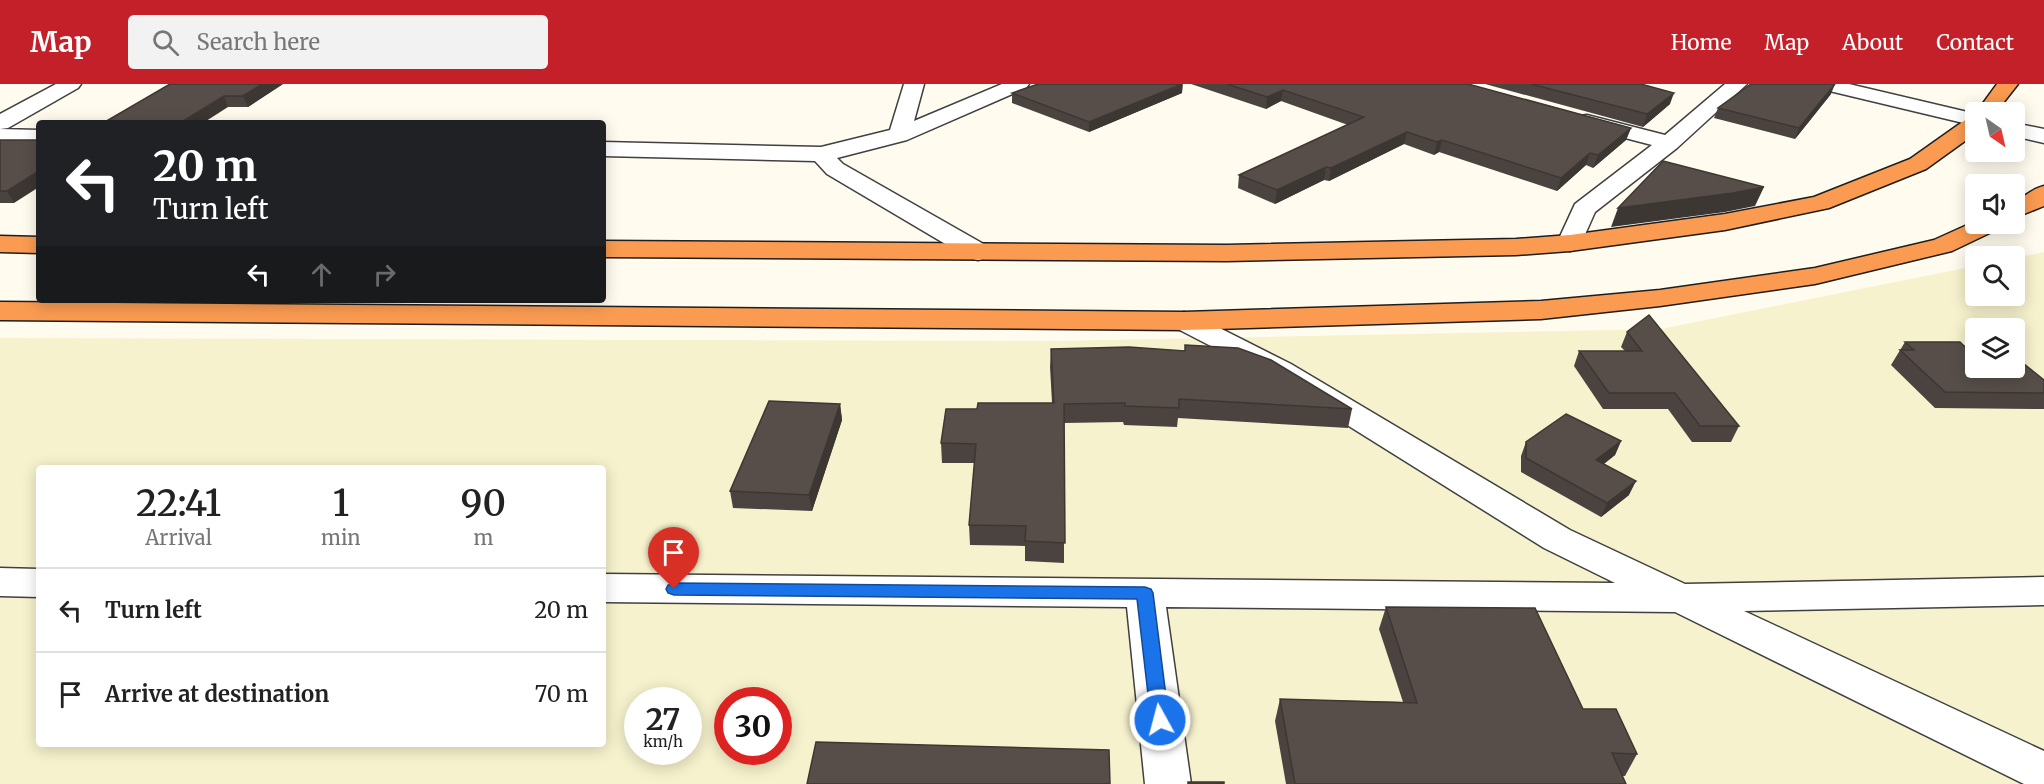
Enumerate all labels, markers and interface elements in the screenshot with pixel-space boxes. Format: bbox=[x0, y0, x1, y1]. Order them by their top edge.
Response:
search box bbox=[128, 15, 548, 69]
text: Map bbox=[30, 24, 92, 60]
icon: search bbox=[149, 26, 182, 59]
text: Search here bbox=[197, 28, 320, 56]
text: Home bbox=[1671, 29, 1731, 56]
text: Map bbox=[1764, 29, 1809, 56]
text: About bbox=[1842, 29, 1903, 56]
text: Contact bbox=[1936, 29, 2014, 56]
north arrow bbox=[1965, 102, 2025, 162]
map controls bbox=[1965, 102, 2025, 378]
text: 20 m bbox=[153, 140, 257, 192]
icon: left bbox=[54, 144, 132, 222]
button: sound bbox=[1965, 174, 2025, 234]
text: Turn left bbox=[153, 192, 268, 226]
button: search bbox=[1965, 246, 2025, 306]
icon: left bbox=[242, 258, 275, 291]
icon: ahead bbox=[305, 258, 338, 291]
icon: right bbox=[368, 258, 401, 291]
button: layers bbox=[1965, 318, 2025, 378]
text: 22:41 bbox=[136, 481, 221, 526]
text: 1 bbox=[333, 481, 349, 526]
text: 90 bbox=[461, 481, 506, 526]
text: Arrival bbox=[145, 525, 212, 550]
text: min bbox=[321, 525, 361, 550]
text: m bbox=[473, 525, 493, 550]
pin bbox=[648, 527, 699, 589]
icon: arrive bbox=[657, 536, 690, 569]
icon: left bbox=[54, 594, 87, 627]
text: Turn left bbox=[105, 596, 202, 624]
text: 20 m bbox=[534, 596, 588, 624]
icon: arrive bbox=[54, 678, 87, 711]
text: Arrive at destination bbox=[105, 680, 329, 708]
text: 70 m bbox=[535, 680, 588, 708]
speed limit sign: 30 bbox=[714, 687, 792, 765]
position arrow bbox=[1128, 688, 1192, 752]
text: 27 bbox=[646, 700, 680, 738]
text: km/h bbox=[643, 732, 683, 751]

